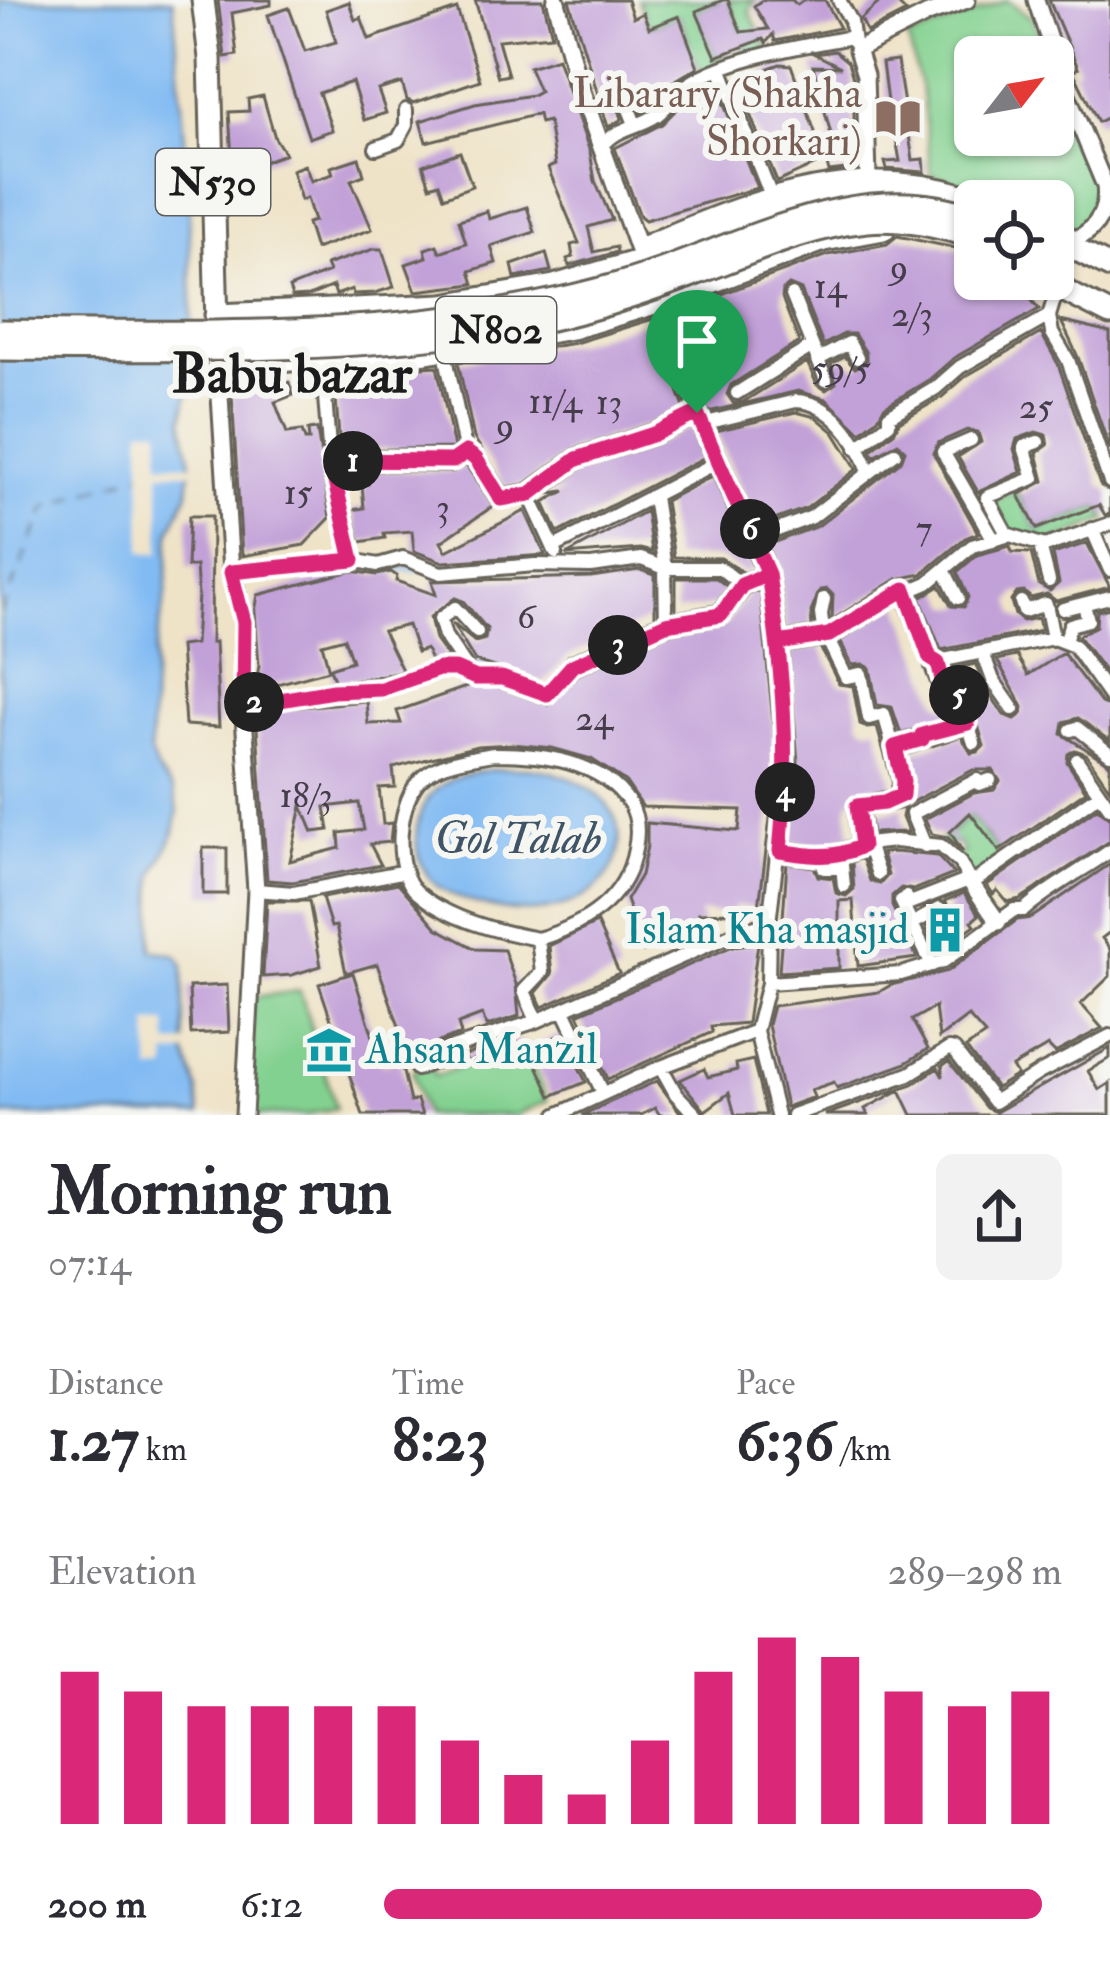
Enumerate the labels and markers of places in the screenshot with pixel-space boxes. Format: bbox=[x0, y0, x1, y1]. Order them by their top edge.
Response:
place label: Libarary (Shakha Shorkari) bbox=[573, 68, 863, 168]
library icon: Libarary (Shakha Shorkari) bbox=[873, 93, 923, 143]
pin bbox=[646, 290, 748, 413]
pin: 1 bbox=[323, 431, 383, 491]
pin: 6 bbox=[720, 499, 780, 559]
pin: 3 bbox=[588, 615, 648, 675]
pin: 5 bbox=[929, 665, 989, 725]
pin: 2 bbox=[224, 672, 284, 732]
pin: 4 bbox=[755, 762, 815, 822]
place label: Islam Kha masjid bbox=[625, 904, 909, 956]
building icon: Islam Kha masjid bbox=[920, 905, 970, 955]
place label: Ahsan Manzil bbox=[364, 1024, 598, 1076]
museum icon: Ahsan Manzil bbox=[304, 1025, 354, 1075]

